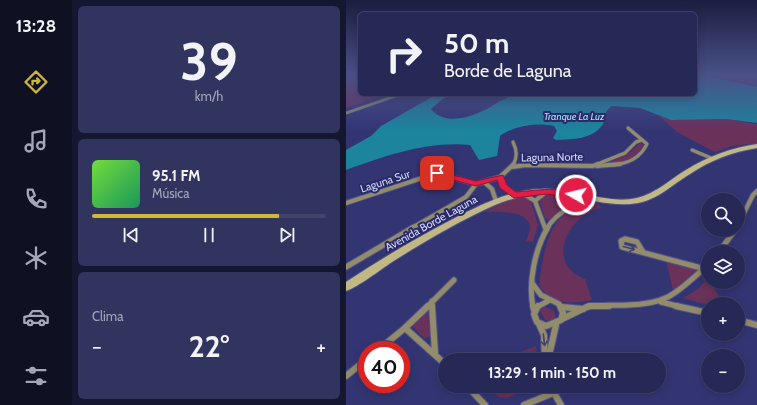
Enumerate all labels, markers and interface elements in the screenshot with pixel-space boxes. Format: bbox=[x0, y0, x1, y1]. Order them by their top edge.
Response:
text: 13:28 bbox=[16, 15, 56, 37]
text: 50 m bbox=[444, 26, 509, 60]
icon: right bbox=[378, 28, 430, 80]
text: 39 bbox=[180, 30, 238, 93]
text: Borde de Laguna bbox=[444, 60, 571, 82]
icon: directions bbox=[22, 68, 50, 96]
text: km/h bbox=[195, 88, 223, 104]
water label: Tranque La Luz bbox=[544, 110, 605, 123]
icon: music bbox=[22, 127, 50, 155]
street label: Laguna Norte bbox=[521, 149, 584, 165]
pin bbox=[420, 156, 454, 190]
icon: arrive bbox=[426, 162, 448, 184]
street label: Laguna Sur bbox=[358, 166, 412, 196]
text: 95.1 FM bbox=[152, 167, 201, 185]
position arrow bbox=[555, 174, 597, 216]
icon: phone bbox=[22, 185, 50, 213]
text: Música bbox=[152, 185, 190, 201]
street label: Avenida Borde Laguna bbox=[382, 191, 480, 254]
map controls bbox=[701, 193, 745, 393]
button: search bbox=[701, 193, 745, 237]
icon: previous bbox=[120, 224, 142, 246]
icon: pause bbox=[198, 224, 220, 246]
icon: next bbox=[276, 224, 298, 246]
icon: climate bbox=[22, 244, 50, 272]
one-way arrow bbox=[623, 245, 636, 253]
button: layers bbox=[701, 245, 745, 289]
button: + bbox=[701, 297, 745, 341]
icon: car bbox=[22, 303, 50, 331]
text: Clima bbox=[92, 308, 123, 324]
text: 22° bbox=[189, 328, 229, 365]
text: − bbox=[92, 333, 102, 360]
text: + bbox=[316, 333, 326, 360]
one-way arrow bbox=[540, 333, 548, 346]
speed limit sign: 40 bbox=[358, 341, 410, 393]
button: − bbox=[701, 349, 745, 393]
icon: filters bbox=[22, 362, 50, 390]
text: 13:29 · 1 min · 150 m bbox=[488, 364, 616, 382]

